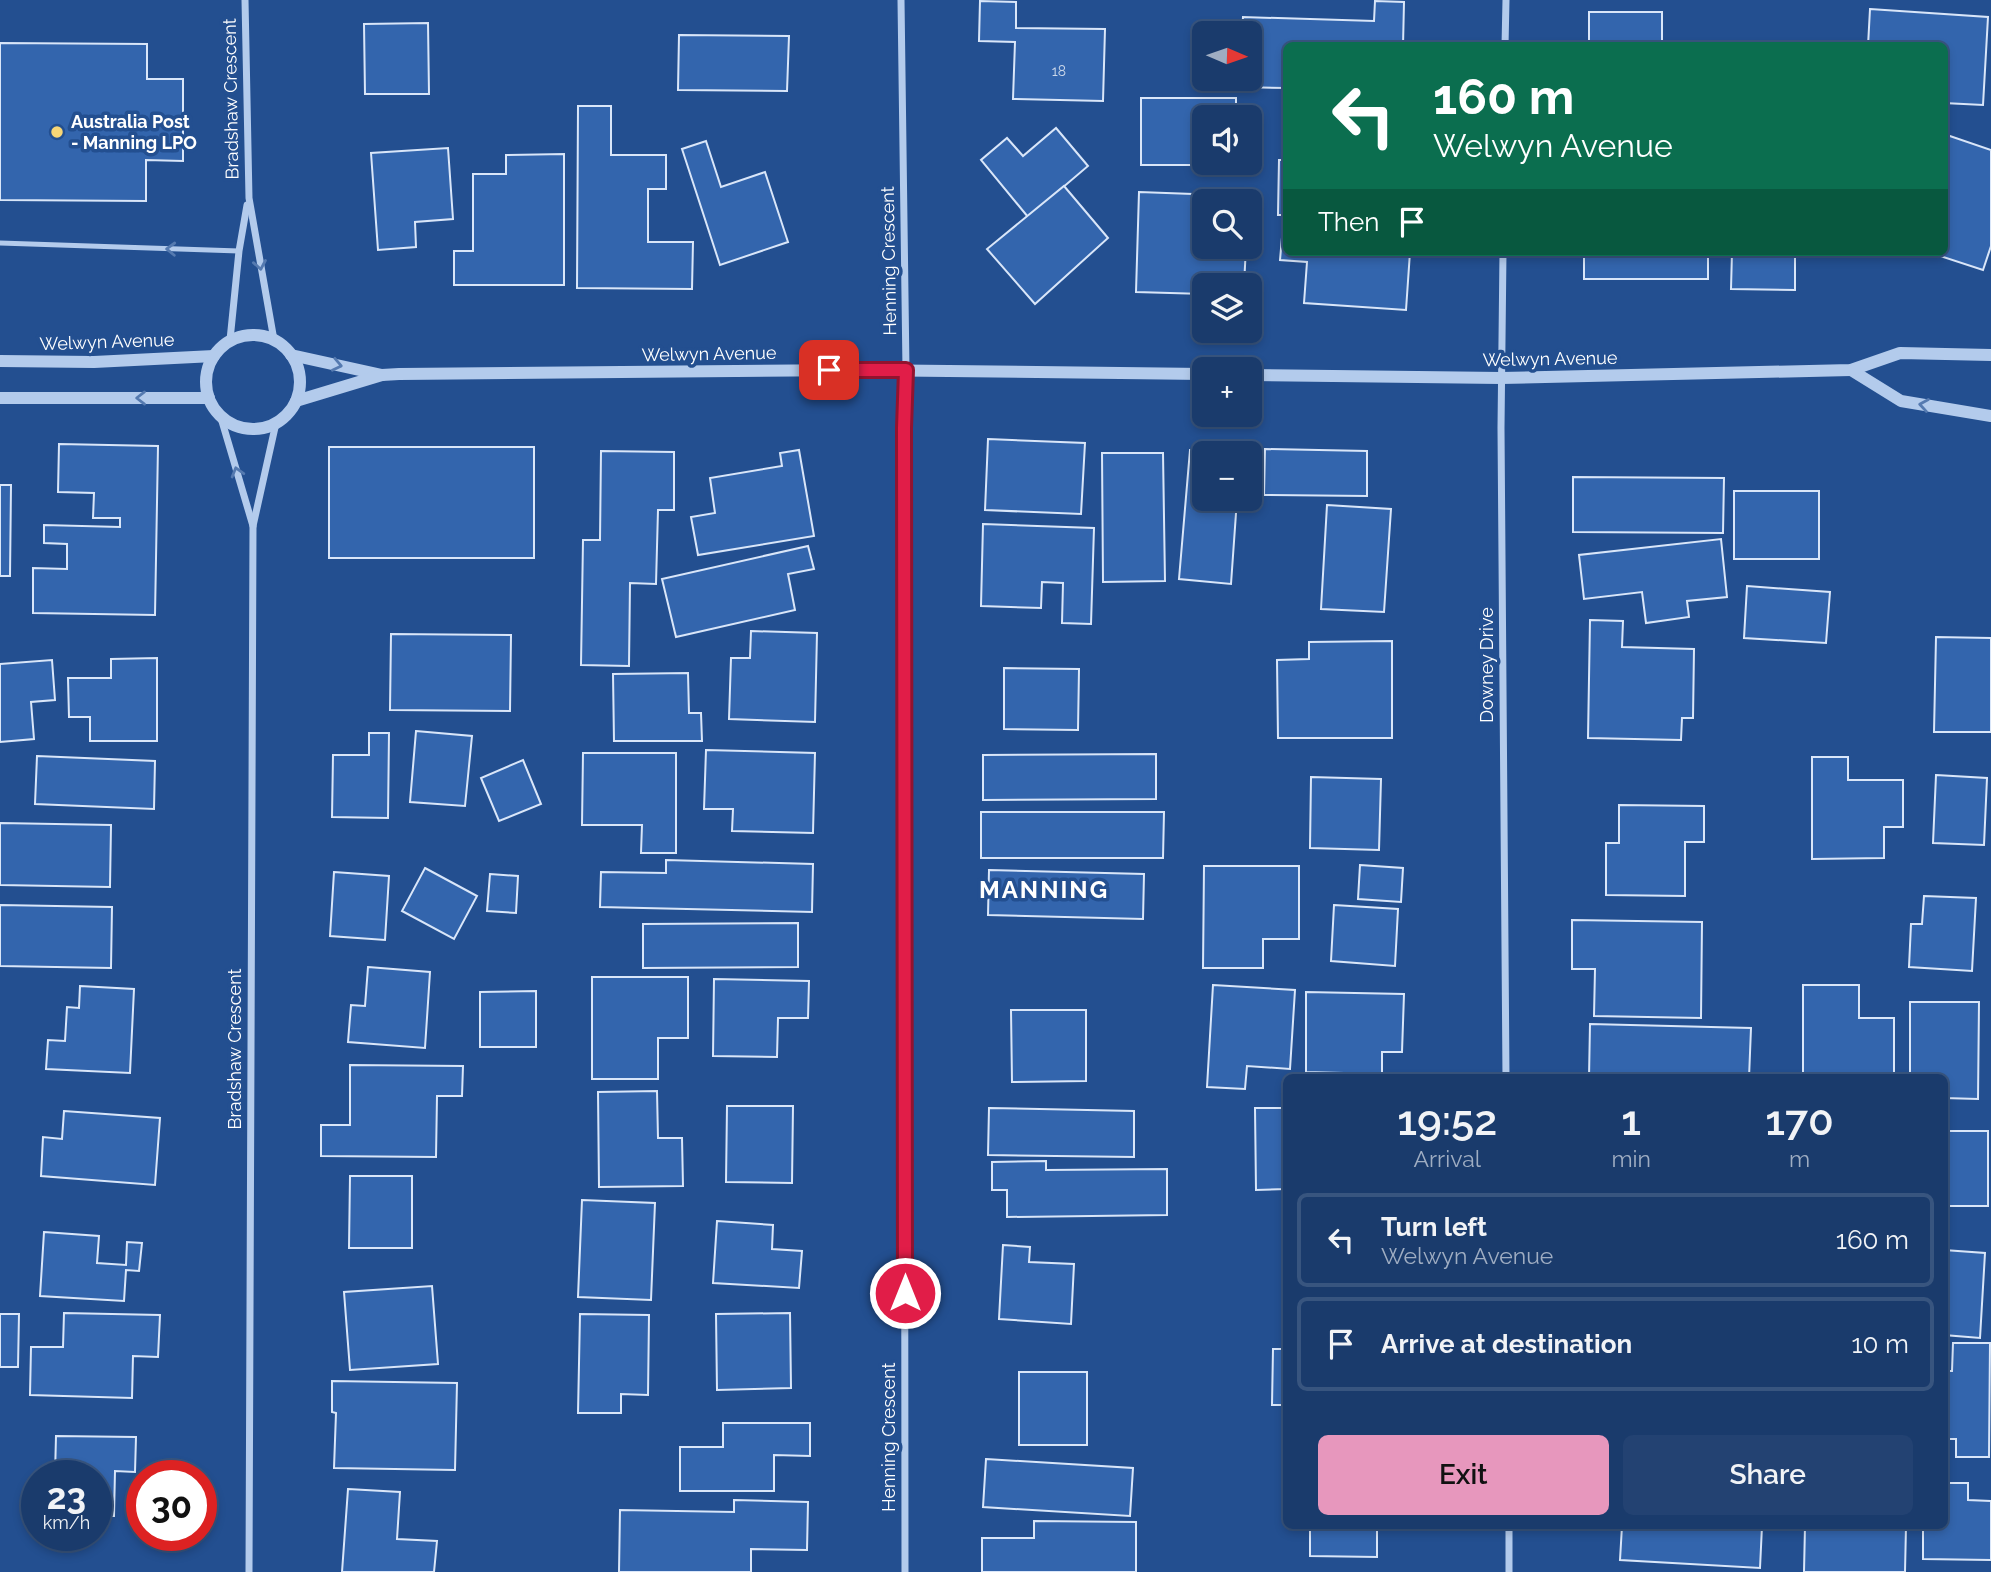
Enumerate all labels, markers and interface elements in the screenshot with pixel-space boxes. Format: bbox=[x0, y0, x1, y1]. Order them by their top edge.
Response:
street label: Bradshaw Crescent bbox=[219, 18, 242, 180]
north arrow bbox=[1192, 21, 1262, 91]
map controls bbox=[1192, 21, 1262, 511]
house number: 18 bbox=[1052, 63, 1066, 79]
text: 160 m bbox=[1433, 68, 1574, 125]
icon: left bbox=[1318, 70, 1409, 161]
button: sound bbox=[1192, 105, 1262, 175]
place label: Australia Post - Manning LPO bbox=[71, 111, 197, 153]
marker: Australia Post - Manning LPO bbox=[49, 124, 65, 140]
text: Welwyn Avenue bbox=[1433, 127, 1673, 164]
street label: Henning Crescent bbox=[877, 186, 900, 336]
button: search bbox=[1192, 189, 1262, 259]
icon: arrive bbox=[1393, 203, 1431, 241]
text: Then bbox=[1318, 207, 1379, 237]
one-way arrow bbox=[165, 241, 176, 257]
one-way arrow bbox=[252, 259, 267, 271]
button: layers bbox=[1192, 273, 1262, 343]
street label: Welwyn Avenue bbox=[39, 329, 175, 354]
pin bbox=[799, 340, 859, 400]
street label: Welwyn Avenue bbox=[641, 342, 777, 365]
street label: Welwyn Avenue bbox=[1482, 347, 1618, 370]
icon: arrive bbox=[810, 351, 848, 389]
one-way arrow bbox=[331, 356, 343, 371]
button: + bbox=[1192, 357, 1262, 427]
one-way arrow bbox=[135, 390, 146, 406]
one-way arrow bbox=[1918, 398, 1930, 413]
button: − bbox=[1192, 441, 1262, 511]
one-way arrow bbox=[231, 466, 246, 478]
street label: Downey Drive bbox=[1476, 607, 1497, 723]
district label: MANNING bbox=[979, 875, 1109, 904]
street label: Bradshaw Crescent bbox=[224, 968, 245, 1130]
text: 19:52 bbox=[1397, 1096, 1497, 1145]
text: 1 bbox=[1621, 1096, 1641, 1145]
text: 170 bbox=[1765, 1096, 1834, 1145]
text: Arrival bbox=[1414, 1145, 1481, 1172]
text: min bbox=[1611, 1145, 1651, 1172]
text: m bbox=[1789, 1145, 1810, 1172]
text: Turn left bbox=[1381, 1212, 1487, 1242]
icon: left bbox=[1322, 1221, 1360, 1259]
text: 160 m bbox=[1836, 1225, 1909, 1255]
text: Welwyn Avenue bbox=[1381, 1242, 1553, 1269]
position arrow bbox=[868, 1256, 942, 1330]
icon: arrive bbox=[1322, 1325, 1360, 1363]
text: Arrive at destination bbox=[1381, 1329, 1632, 1359]
text: 10 m bbox=[1851, 1329, 1909, 1359]
street label: Henning Crescent bbox=[878, 1362, 899, 1512]
button: Exit bbox=[1318, 1435, 1609, 1515]
button: Share bbox=[1623, 1435, 1913, 1515]
speed limit sign: 30 bbox=[126, 1460, 217, 1551]
text: 23 bbox=[47, 1476, 86, 1517]
text: km/h bbox=[43, 1512, 90, 1533]

